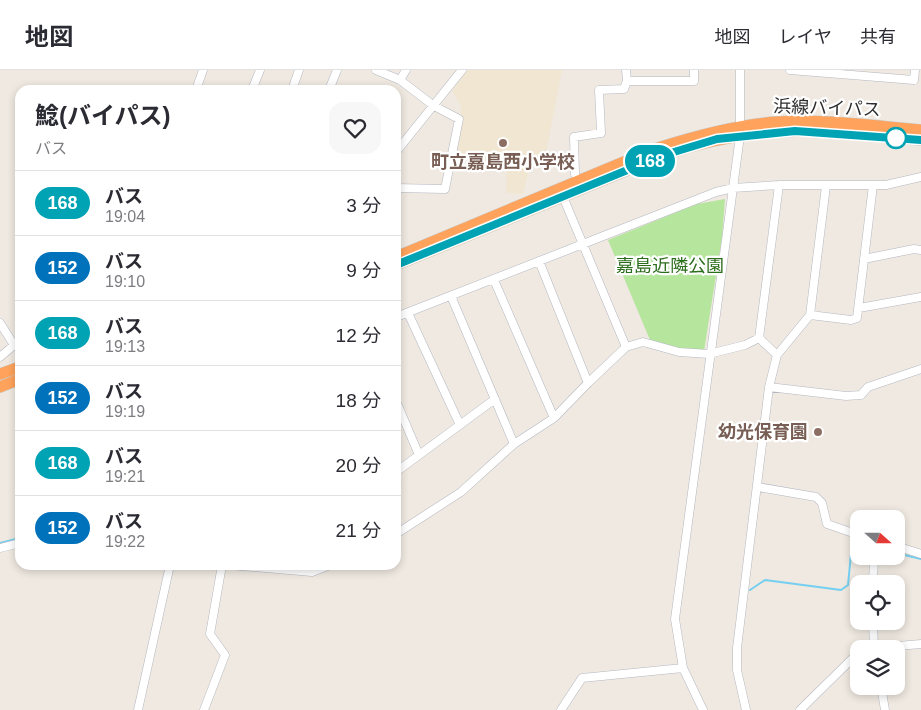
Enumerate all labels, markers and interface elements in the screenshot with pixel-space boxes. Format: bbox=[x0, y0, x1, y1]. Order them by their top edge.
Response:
text: 地図 bbox=[25, 23, 73, 50]
text: 地図 bbox=[715, 27, 751, 47]
text: レイヤ bbox=[779, 27, 832, 47]
text: 共有 bbox=[860, 27, 896, 47]
street label: 浜線バイパス bbox=[773, 96, 881, 120]
text: 鯰(バイパス) bbox=[35, 102, 171, 129]
button: heart bbox=[329, 102, 381, 154]
unlabelled marker bbox=[885, 127, 907, 149]
marker: 町立嘉島西小学校 bbox=[497, 137, 509, 149]
text: バス bbox=[35, 140, 67, 157]
line badge: 168 bbox=[621, 145, 679, 177]
text: 168 bbox=[635, 151, 665, 171]
place label: 町立嘉島西小学校 bbox=[431, 152, 575, 172]
text: バス bbox=[105, 186, 143, 207]
text: 168 bbox=[47, 193, 78, 213]
text: 3 分 bbox=[346, 195, 381, 216]
text: 19:04 bbox=[105, 208, 145, 225]
text: バス bbox=[105, 251, 143, 272]
park label: 嘉島近隣公園 bbox=[616, 256, 724, 276]
text: 152 bbox=[47, 258, 78, 278]
text: 9 分 bbox=[346, 260, 381, 281]
text: 19:10 bbox=[105, 273, 145, 290]
text: バス bbox=[105, 316, 143, 337]
text: 168 bbox=[47, 323, 78, 343]
text: 12 分 bbox=[336, 325, 381, 346]
text: 19:13 bbox=[105, 338, 145, 355]
text: バス bbox=[105, 381, 143, 402]
text: 152 bbox=[47, 388, 78, 408]
text: 18 分 bbox=[336, 390, 381, 411]
text: 19:19 bbox=[105, 403, 145, 420]
place label: 幼光保育園 bbox=[718, 422, 808, 442]
marker: 幼光保育園 bbox=[812, 426, 824, 438]
text: バス bbox=[105, 446, 143, 467]
text: 168 bbox=[47, 453, 78, 473]
text: 20 分 bbox=[336, 455, 381, 476]
text: 19:21 bbox=[105, 468, 145, 485]
north arrow bbox=[850, 510, 905, 565]
map controls bbox=[850, 510, 905, 695]
text: バス bbox=[105, 511, 143, 532]
text: 152 bbox=[47, 518, 78, 538]
text: 21 分 bbox=[336, 520, 381, 541]
text: 19:22 bbox=[105, 533, 145, 550]
button: locate bbox=[850, 575, 905, 630]
button: layers bbox=[850, 640, 905, 695]

